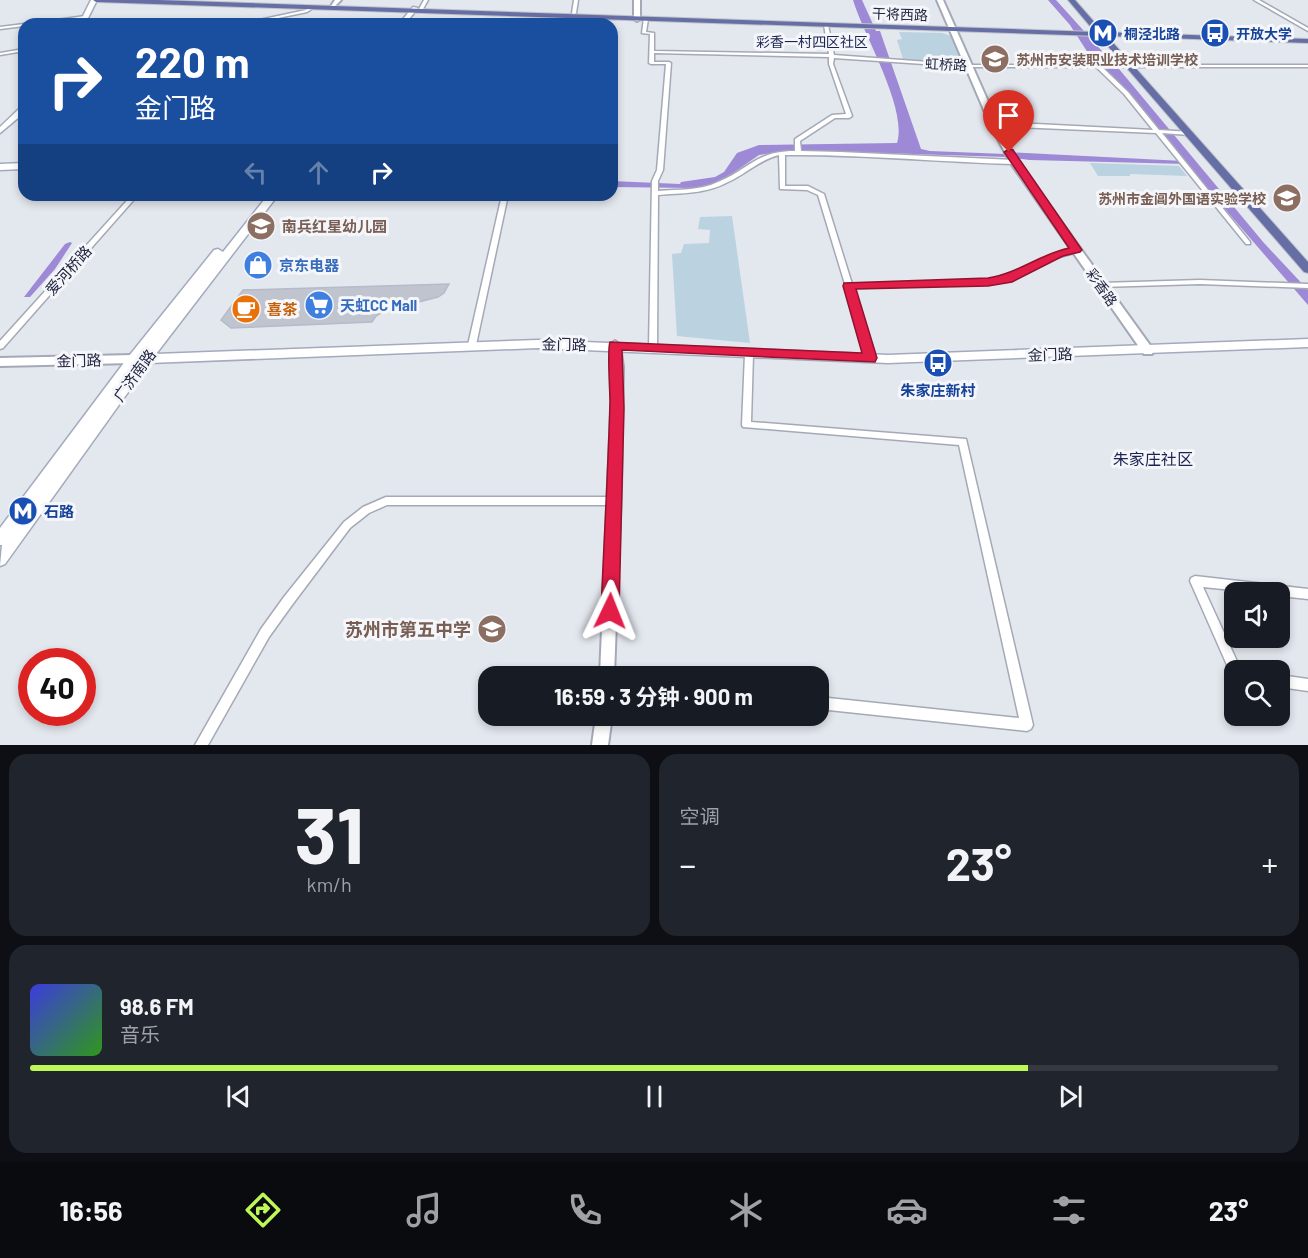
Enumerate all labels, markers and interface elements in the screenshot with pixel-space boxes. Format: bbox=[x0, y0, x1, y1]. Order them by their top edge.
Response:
street label: 干将西路 bbox=[872, 5, 928, 23]
metro station icon: 桐泾北路 bbox=[1087, 17, 1119, 49]
bus stop icon: 开放大学 bbox=[1199, 17, 1231, 49]
place label: 桐泾北路 bbox=[1124, 25, 1180, 42]
place label: 开放大学 bbox=[1236, 25, 1292, 42]
district label: 彩香一村四区社区 bbox=[756, 33, 868, 50]
text: 220 m bbox=[135, 36, 249, 86]
icon: right bbox=[36, 42, 114, 120]
school or university icon: 苏州市安装职业技术培训学校 bbox=[979, 43, 1011, 75]
place label: 苏州市安装职业技术培训学校 bbox=[1016, 51, 1198, 68]
street label: 虹桥路 bbox=[925, 54, 967, 74]
pin bbox=[983, 90, 1034, 152]
text: 金门路 bbox=[135, 91, 216, 123]
icon: arrive bbox=[992, 99, 1025, 132]
icon: left bbox=[239, 156, 272, 189]
icon: ahead bbox=[302, 156, 335, 189]
icon: right bbox=[365, 156, 398, 189]
school or university icon: 苏州市金阊外国语实验学校 bbox=[1271, 182, 1303, 214]
place label: 苏州市金阊外国语实验学校 bbox=[1098, 190, 1266, 207]
school or university icon: 南兵红星幼儿园 bbox=[245, 210, 277, 242]
place label: 南兵红星幼儿园 bbox=[282, 217, 387, 235]
street label: 爱河桥路 bbox=[41, 242, 95, 298]
shop icon: 京东电器 bbox=[242, 249, 274, 281]
place label: 京东电器 bbox=[279, 256, 340, 274]
street label: 彩香路 bbox=[1083, 265, 1121, 309]
supermarket icon: 天虹CC Mall bbox=[303, 289, 335, 321]
cafe icon: 喜茶 bbox=[230, 293, 262, 325]
place label: 天虹CC Mall bbox=[340, 296, 417, 314]
place label: 喜茶 bbox=[267, 300, 298, 318]
street label: 金门路 bbox=[541, 335, 587, 353]
street label: 金门路 bbox=[1027, 344, 1073, 364]
street label: 广济南路 bbox=[109, 345, 159, 405]
bus stop icon: 朱家庄新村 bbox=[922, 347, 954, 379]
street label: 金门路 bbox=[56, 351, 102, 369]
place label: 朱家庄新村 bbox=[900, 381, 976, 399]
district label: 朱家庄社区 bbox=[1113, 449, 1193, 468]
metro station icon: 石路 bbox=[7, 495, 39, 527]
place label: 石路 bbox=[44, 502, 74, 520]
position arrow bbox=[578, 579, 642, 643]
map controls bbox=[1224, 582, 1290, 726]
button: sound bbox=[1224, 582, 1290, 648]
school or university icon: 苏州市第五中学 bbox=[476, 613, 508, 645]
place label: 苏州市第五中学 bbox=[345, 618, 471, 640]
speed limit sign: 40 bbox=[18, 648, 96, 726]
button: search bbox=[1224, 660, 1290, 726]
text: 16:59 · 3 分钟 · 900 m bbox=[554, 683, 753, 709]
text: 31 bbox=[295, 786, 364, 880]
text: 空调 bbox=[680, 804, 720, 828]
text: 23° bbox=[946, 836, 1012, 890]
text: − bbox=[680, 844, 696, 884]
text: + bbox=[1261, 844, 1278, 884]
text: km/h bbox=[307, 872, 352, 896]
text: 98.6 FM bbox=[120, 993, 194, 1019]
text: 音乐 bbox=[120, 1022, 160, 1046]
icon: previous bbox=[222, 1080, 255, 1113]
icon: pause bbox=[638, 1080, 671, 1113]
icon: next bbox=[1054, 1080, 1087, 1113]
icon: directions bbox=[242, 1189, 284, 1231]
icon: music bbox=[403, 1189, 445, 1231]
icon: phone bbox=[564, 1189, 606, 1231]
icon: climate bbox=[725, 1189, 767, 1231]
icon: car bbox=[886, 1189, 928, 1231]
icon: filters bbox=[1048, 1189, 1090, 1231]
text: 16:56 bbox=[60, 1194, 123, 1226]
text: 23° bbox=[1209, 1194, 1248, 1226]

